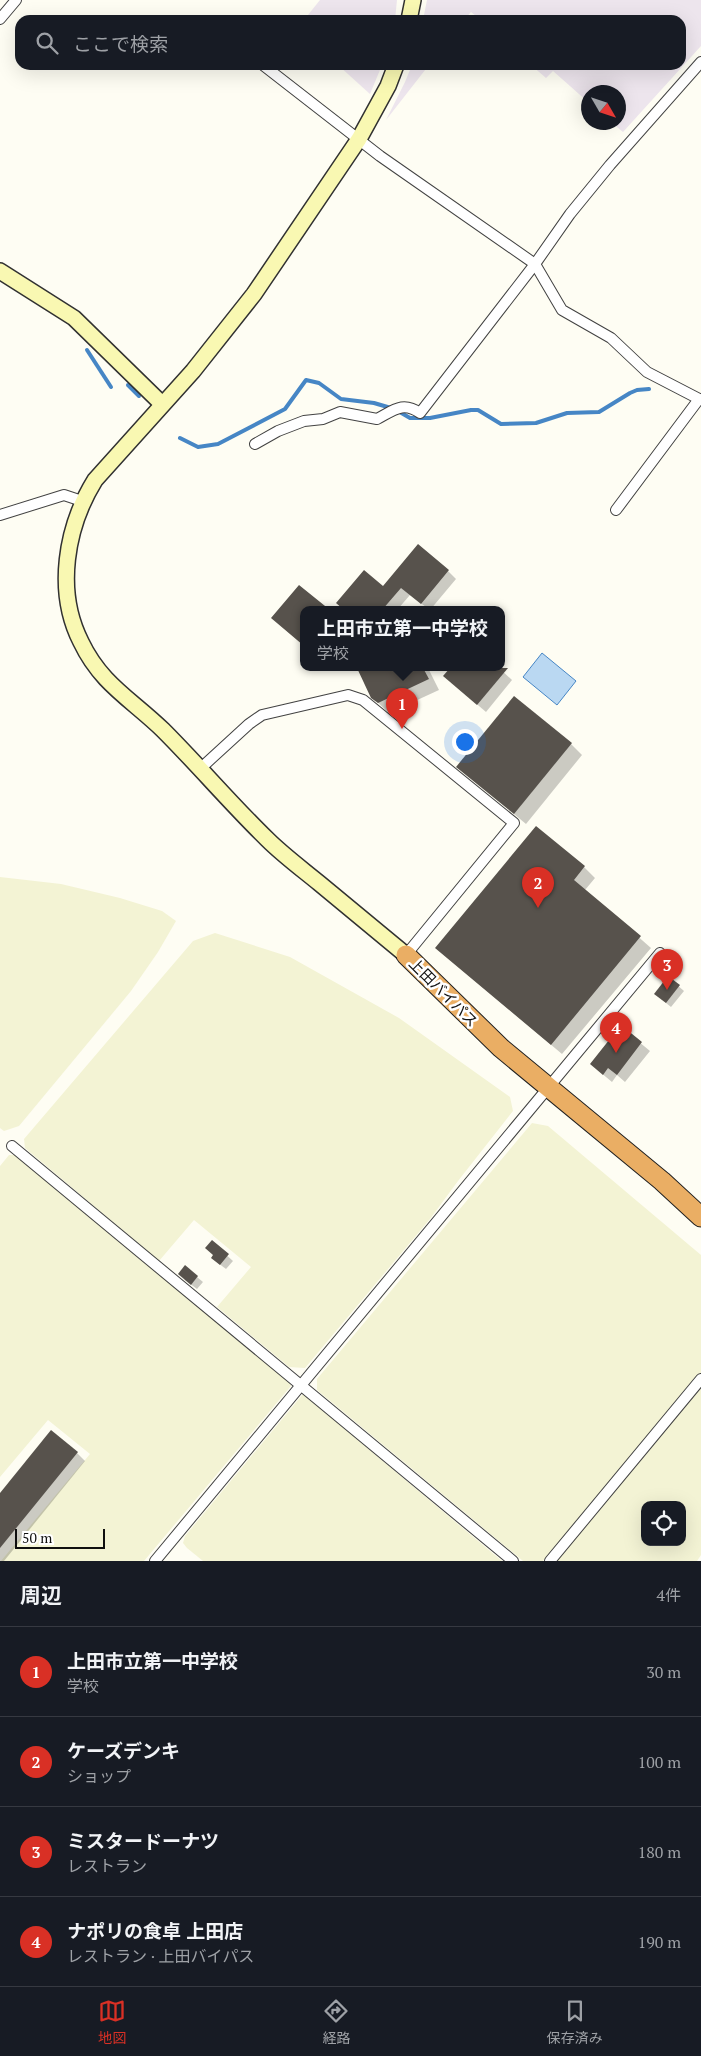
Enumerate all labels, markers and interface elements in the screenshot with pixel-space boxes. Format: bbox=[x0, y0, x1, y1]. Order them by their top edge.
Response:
search box bbox=[15, 15, 686, 70]
icon: search bbox=[33, 29, 61, 57]
text: ここで検索 bbox=[73, 31, 168, 56]
north arrow bbox=[581, 85, 626, 130]
popup bbox=[300, 606, 505, 671]
text: 上田市立第一中学校 bbox=[317, 615, 488, 640]
text: 学校 bbox=[317, 642, 349, 664]
pin: 1 bbox=[386, 688, 418, 729]
your location bbox=[452, 729, 478, 755]
pin: 2 bbox=[522, 867, 554, 908]
pin: 3 bbox=[651, 949, 683, 990]
street label: 上田バイパス bbox=[405, 953, 483, 1031]
pin: 4 bbox=[600, 1012, 632, 1053]
map controls bbox=[641, 1501, 686, 1546]
button: locate bbox=[641, 1501, 686, 1546]
scale bar bbox=[15, 1526, 105, 1549]
text: 50 m bbox=[22, 1528, 52, 1547]
text: 周辺 bbox=[20, 1581, 62, 1609]
text: 4件 bbox=[656, 1584, 681, 1606]
text: 上田市立第一中学校 bbox=[67, 1648, 238, 1673]
text: 1 bbox=[31, 1661, 41, 1683]
text: 30 m bbox=[646, 1661, 681, 1683]
text: 学校 bbox=[67, 1675, 99, 1697]
text: ケーズデンキ bbox=[67, 1738, 180, 1763]
text: 2 bbox=[31, 1751, 41, 1773]
text: 100 m bbox=[638, 1751, 681, 1773]
text: ショップ bbox=[67, 1765, 131, 1787]
text: ミスタードーナツ bbox=[67, 1828, 219, 1853]
text: 3 bbox=[31, 1841, 41, 1863]
text: 180 m bbox=[638, 1841, 681, 1863]
text: レストラン bbox=[67, 1855, 147, 1877]
text: ナポリの食卓 上田店 bbox=[67, 1918, 243, 1943]
text: 4 bbox=[31, 1931, 41, 1953]
text: 190 m bbox=[638, 1931, 681, 1953]
text: レストラン · 上田バイパス bbox=[67, 1945, 254, 1967]
tab: 地図 bbox=[98, 1997, 126, 2047]
tab: 経路 bbox=[322, 1997, 350, 2047]
tab: 保存済み bbox=[547, 1997, 603, 2047]

